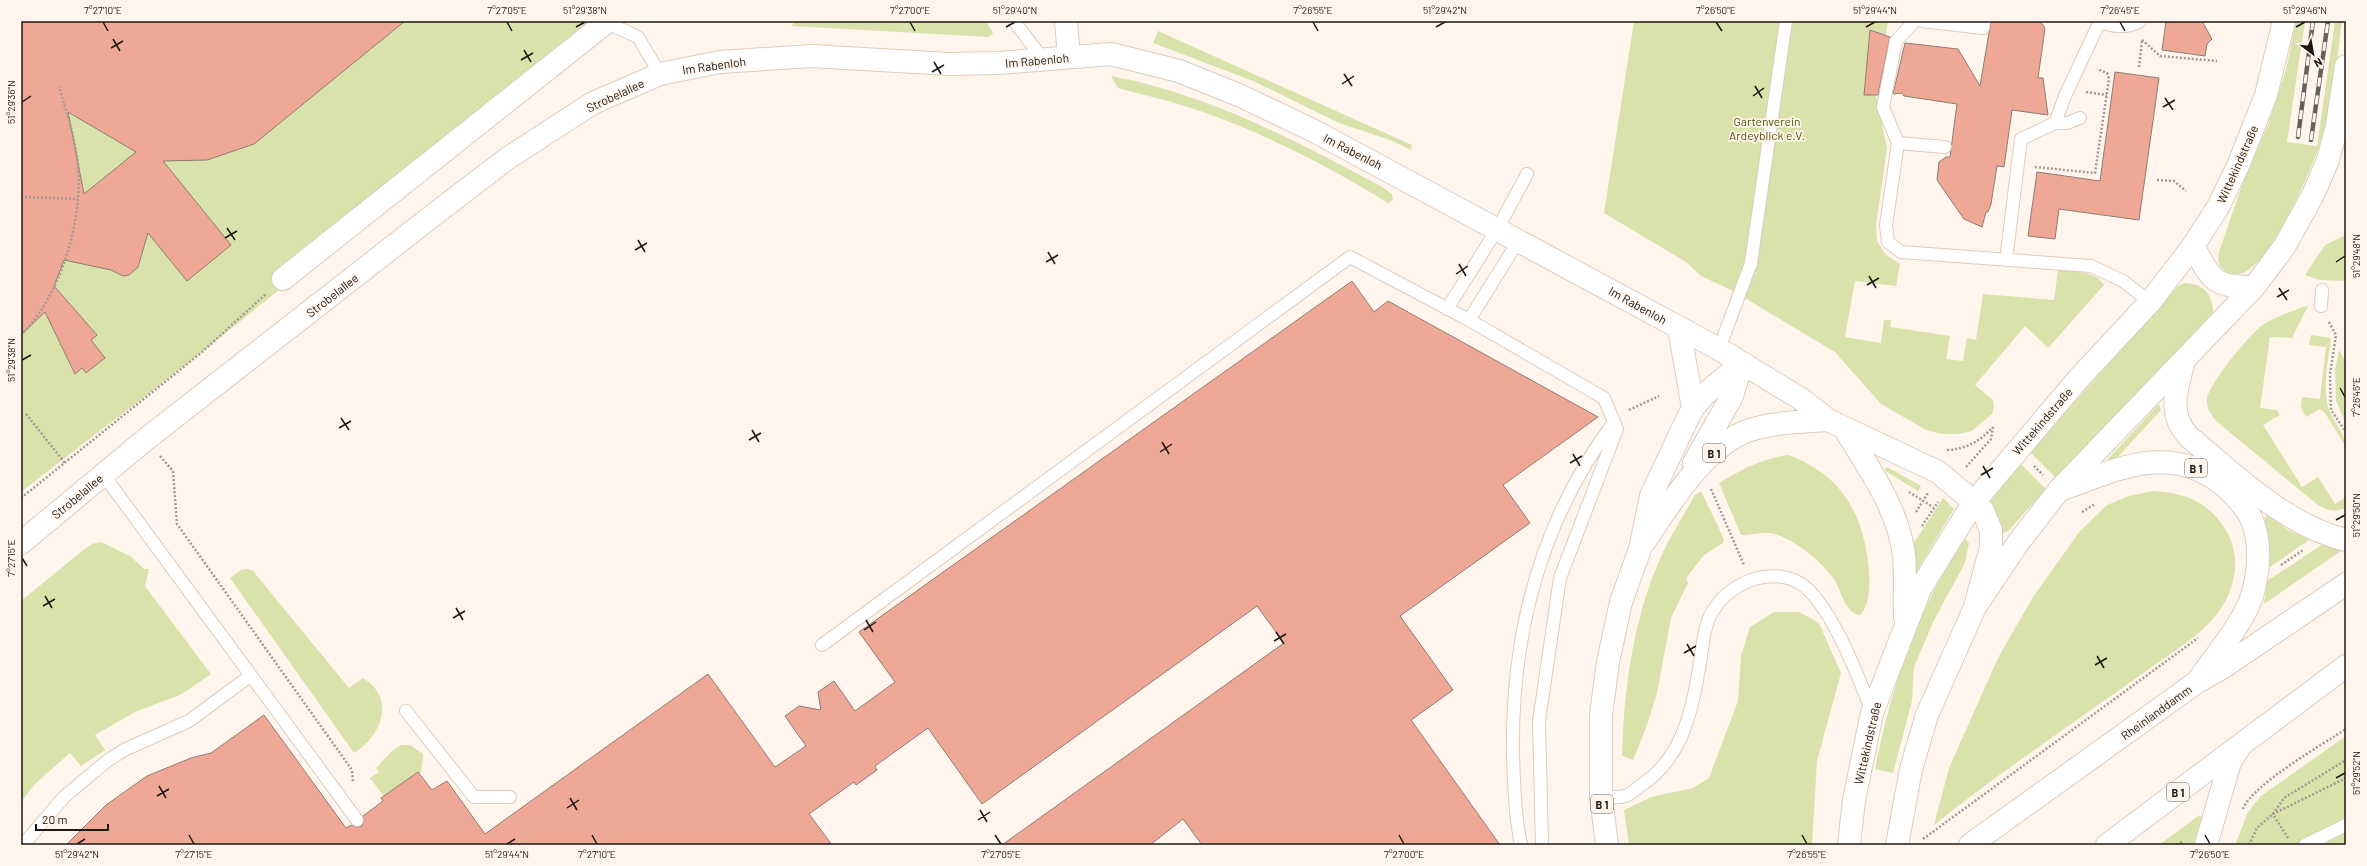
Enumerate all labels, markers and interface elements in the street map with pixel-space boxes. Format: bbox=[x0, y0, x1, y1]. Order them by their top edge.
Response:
text: 7°27'10"E bbox=[84, 4, 122, 16]
text: 7°27'05"E bbox=[487, 4, 527, 16]
text: 51°29'38"N bbox=[563, 4, 607, 16]
text: 7°27'00"E bbox=[890, 4, 930, 16]
text: 51°29'40"N bbox=[993, 4, 1037, 16]
text: 7°26'55"E bbox=[1293, 4, 1333, 16]
text: 51°29'42"N bbox=[1423, 4, 1467, 16]
text: 7°26'50"E bbox=[1696, 4, 1736, 16]
text: 51°29'44"N bbox=[1853, 4, 1897, 16]
text: 7°26'45"E bbox=[2100, 4, 2140, 16]
text: 51°29'46"N bbox=[2283, 4, 2327, 16]
north arrow bbox=[2293, 34, 2333, 74]
street label: Im Rabenloh bbox=[1005, 50, 1069, 70]
street label: Im Rabenloh bbox=[681, 54, 747, 76]
text: N bbox=[2312, 56, 2325, 70]
street label: Strobelallee bbox=[584, 75, 646, 115]
text: 51°29'36"N bbox=[5, 80, 17, 124]
park label: Gartenverein Ardeyblick e.V. bbox=[1729, 114, 1805, 142]
street label: Wittekindstraße bbox=[2213, 123, 2261, 205]
street label: Im Rabenloh bbox=[1321, 130, 1385, 172]
text: 51°29'48"N bbox=[2350, 234, 2362, 278]
street label: Strobelallee bbox=[303, 270, 361, 320]
street label: Im Rabenloh bbox=[1607, 283, 1669, 327]
text: 51°29'38"N bbox=[5, 338, 17, 382]
text: 7°26'45"E bbox=[2350, 377, 2362, 417]
street label: Wittekindstraße bbox=[2009, 385, 2075, 457]
road number: B 1 bbox=[1703, 444, 1725, 462]
road number: B 1 bbox=[2185, 459, 2207, 477]
street label: Strobelallee bbox=[49, 471, 105, 521]
text: 51°29'50"N bbox=[2350, 493, 2362, 537]
text: 7°27'15"E bbox=[5, 539, 17, 577]
street label: Rheinlanddamm bbox=[2118, 682, 2194, 742]
street label: Wittekindstraße bbox=[1851, 700, 1883, 786]
text: 51°29'52"N bbox=[2350, 751, 2362, 795]
road number: B 1 bbox=[2167, 783, 2189, 801]
road number: B 1 bbox=[1591, 795, 1613, 813]
scale bar bbox=[36, 806, 108, 832]
text: 20 m bbox=[42, 812, 68, 826]
text: 51°29'42"N bbox=[55, 848, 99, 860]
text: 7°27'15"E bbox=[175, 848, 213, 860]
text: 51°29'44"N bbox=[485, 848, 529, 860]
text: 7°27'10"E bbox=[578, 848, 616, 860]
text: 7°27'05"E bbox=[981, 848, 1021, 860]
text: 7°27'00"E bbox=[1384, 848, 1424, 860]
text: 7°26'55"E bbox=[1787, 848, 1827, 860]
text: 7°26'50"E bbox=[2190, 848, 2230, 860]

